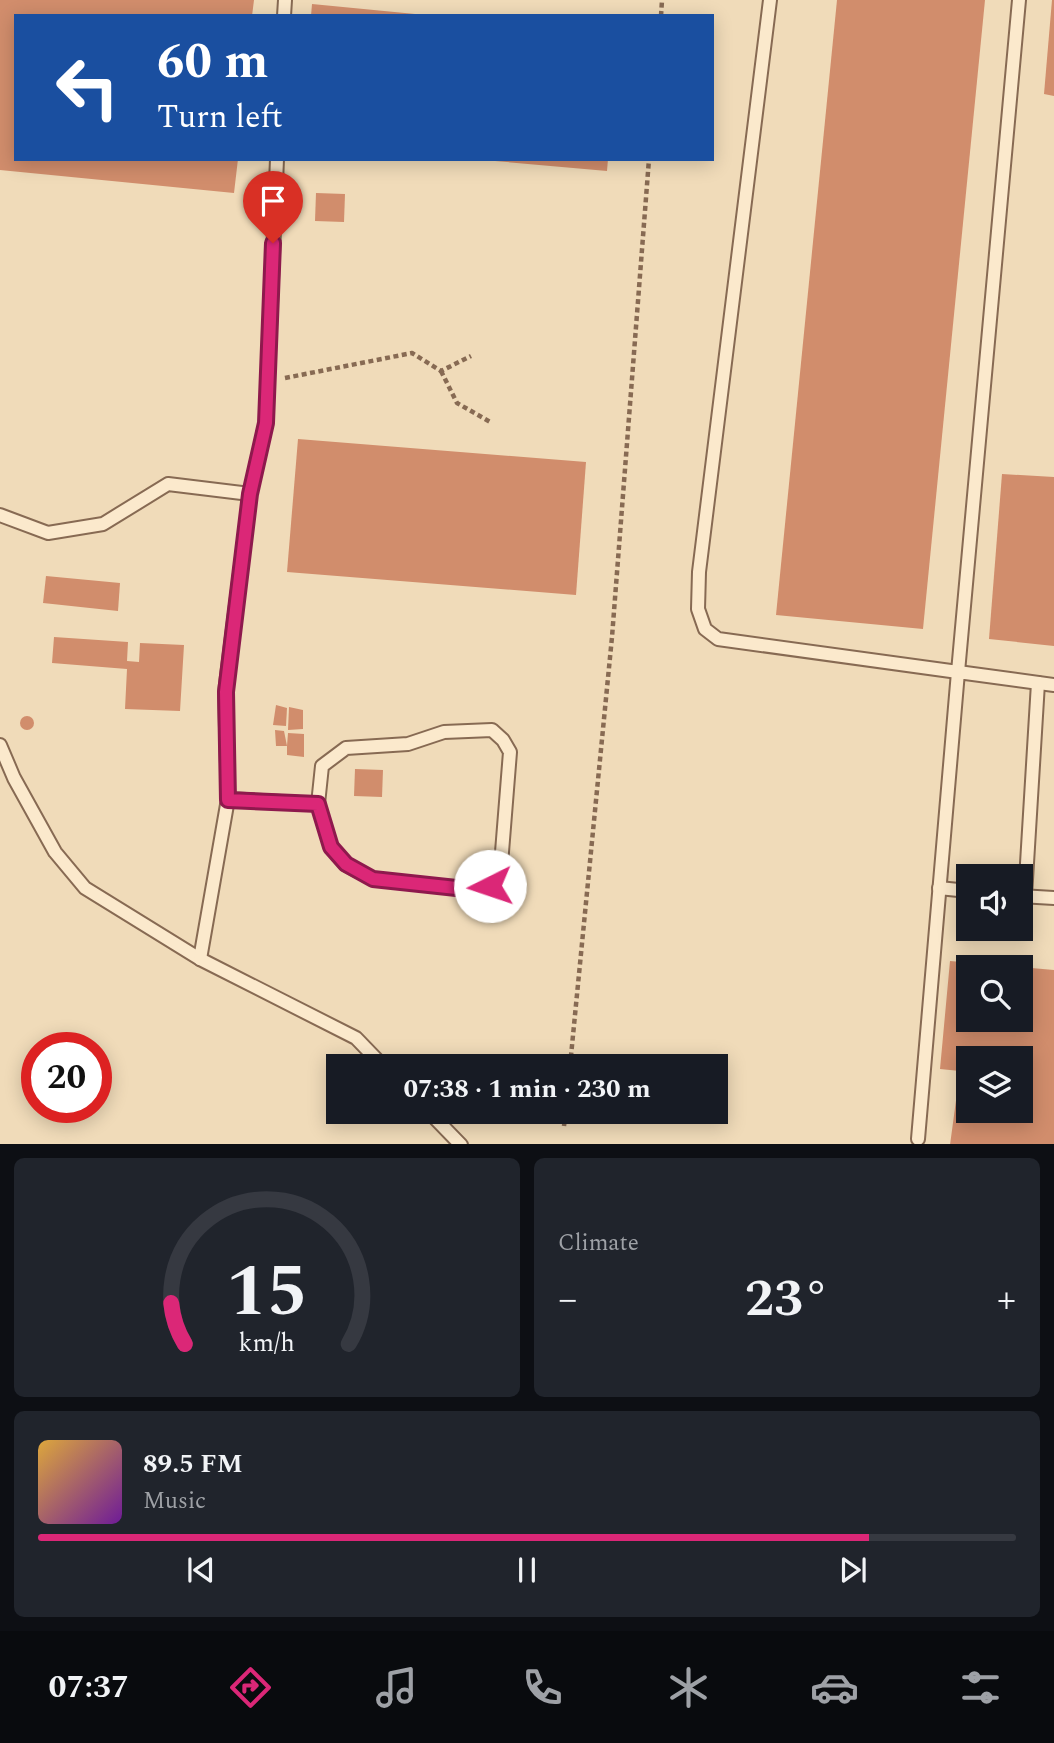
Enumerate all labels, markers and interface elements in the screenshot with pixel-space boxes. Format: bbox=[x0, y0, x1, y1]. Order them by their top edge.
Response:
text: 60 m bbox=[157, 25, 268, 100]
icon: left bbox=[42, 42, 133, 133]
text: Turn left bbox=[157, 93, 283, 142]
pin bbox=[243, 171, 303, 243]
icon: arrive bbox=[254, 182, 292, 220]
position arrow bbox=[453, 849, 527, 923]
map controls bbox=[956, 864, 1033, 1123]
button: sound bbox=[956, 864, 1033, 941]
button: search bbox=[956, 955, 1033, 1032]
speed limit sign: 20 bbox=[21, 1032, 112, 1123]
button: layers bbox=[956, 1046, 1033, 1123]
text: 07:38 · 1 min · 230 m bbox=[403, 1069, 651, 1109]
text: Climate bbox=[558, 1226, 639, 1261]
text: 15 bbox=[226, 1237, 308, 1348]
text: 23° bbox=[745, 1260, 829, 1339]
text: − bbox=[558, 1271, 577, 1329]
text: + bbox=[997, 1271, 1016, 1329]
text: km/h bbox=[239, 1324, 295, 1362]
text: 89.5 FM bbox=[143, 1444, 243, 1484]
text: Music bbox=[143, 1484, 206, 1519]
icon: previous bbox=[182, 1551, 220, 1589]
icon: pause bbox=[508, 1551, 546, 1589]
icon: next bbox=[834, 1551, 872, 1589]
text: 07:37 bbox=[49, 1663, 129, 1712]
icon: directions bbox=[226, 1663, 275, 1712]
icon: music bbox=[372, 1663, 421, 1712]
icon: phone bbox=[518, 1663, 567, 1712]
icon: climate bbox=[664, 1663, 713, 1712]
icon: car bbox=[810, 1663, 859, 1712]
icon: filters bbox=[956, 1663, 1005, 1712]

